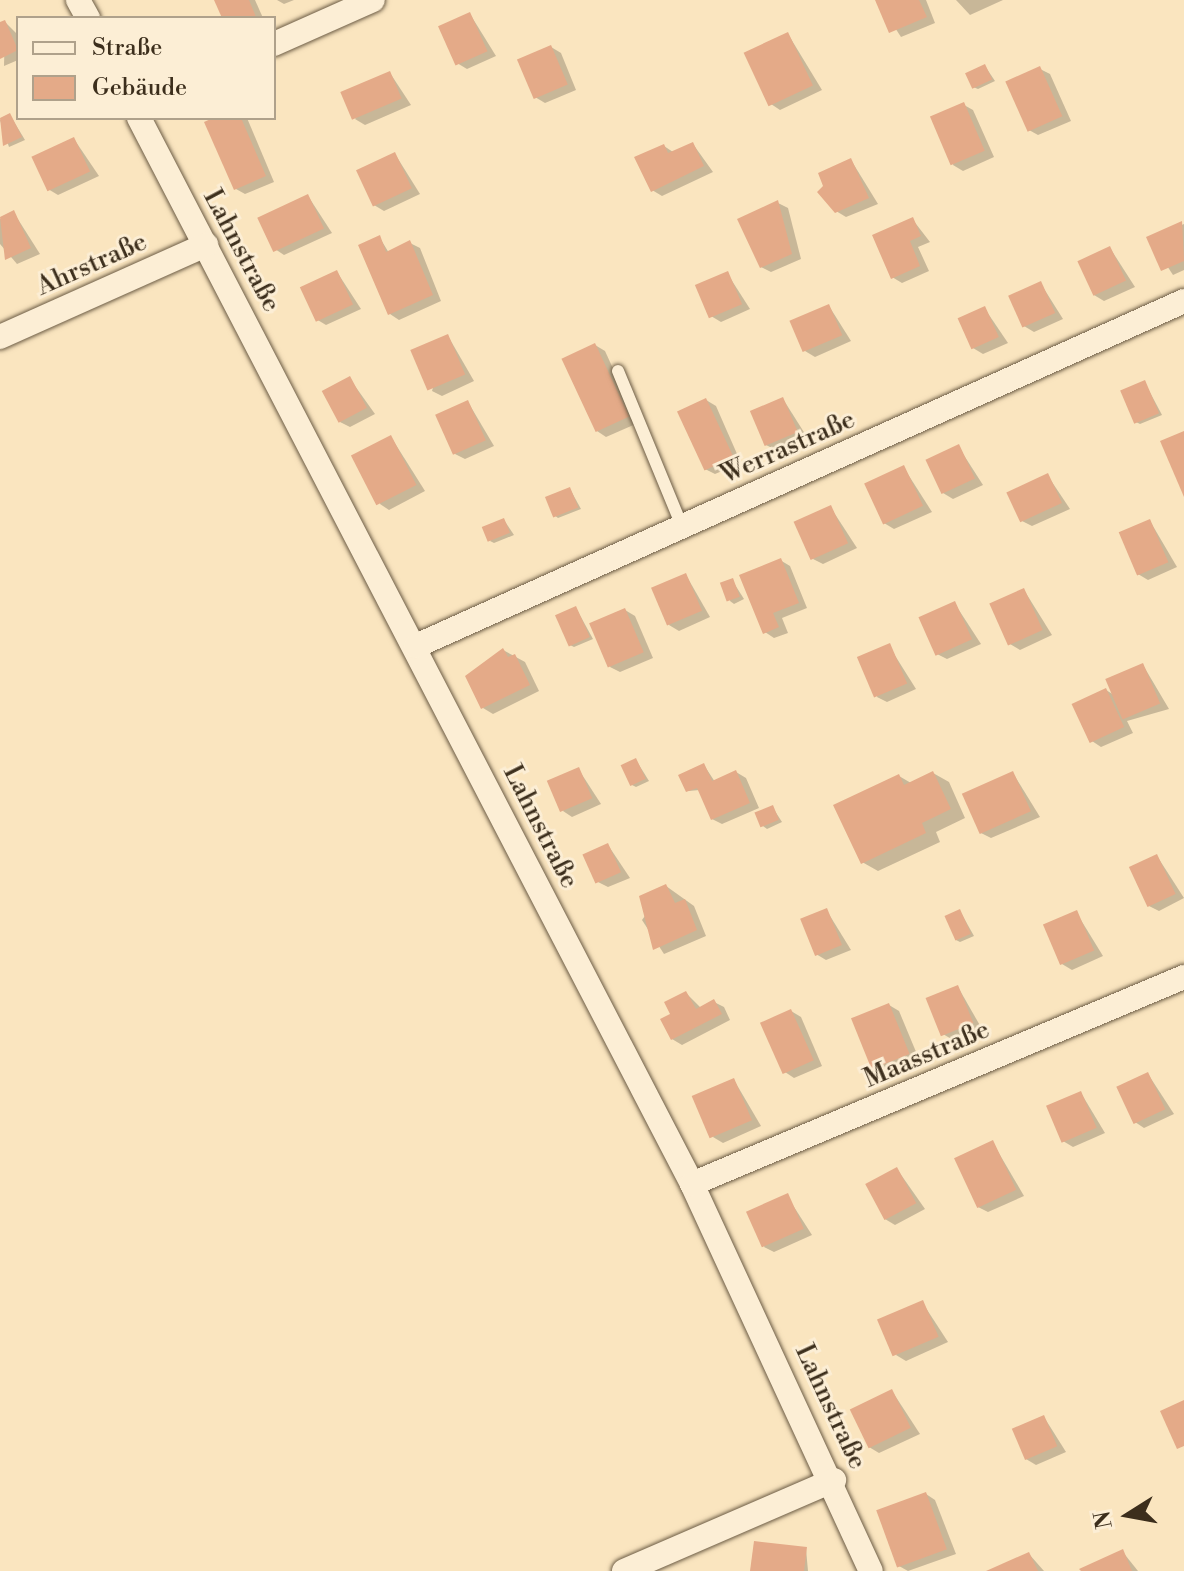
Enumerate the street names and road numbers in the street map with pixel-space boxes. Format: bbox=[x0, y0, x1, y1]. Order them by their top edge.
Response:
street label: Lahnstraße bbox=[196, 184, 286, 318]
street label: Ahrstraße bbox=[32, 227, 152, 303]
street label: Werrastraße bbox=[716, 404, 860, 492]
street label: Lahnstraße bbox=[496, 760, 584, 894]
street label: Maasstraße bbox=[859, 1015, 995, 1095]
street label: Lahnstraße bbox=[788, 1340, 872, 1474]

